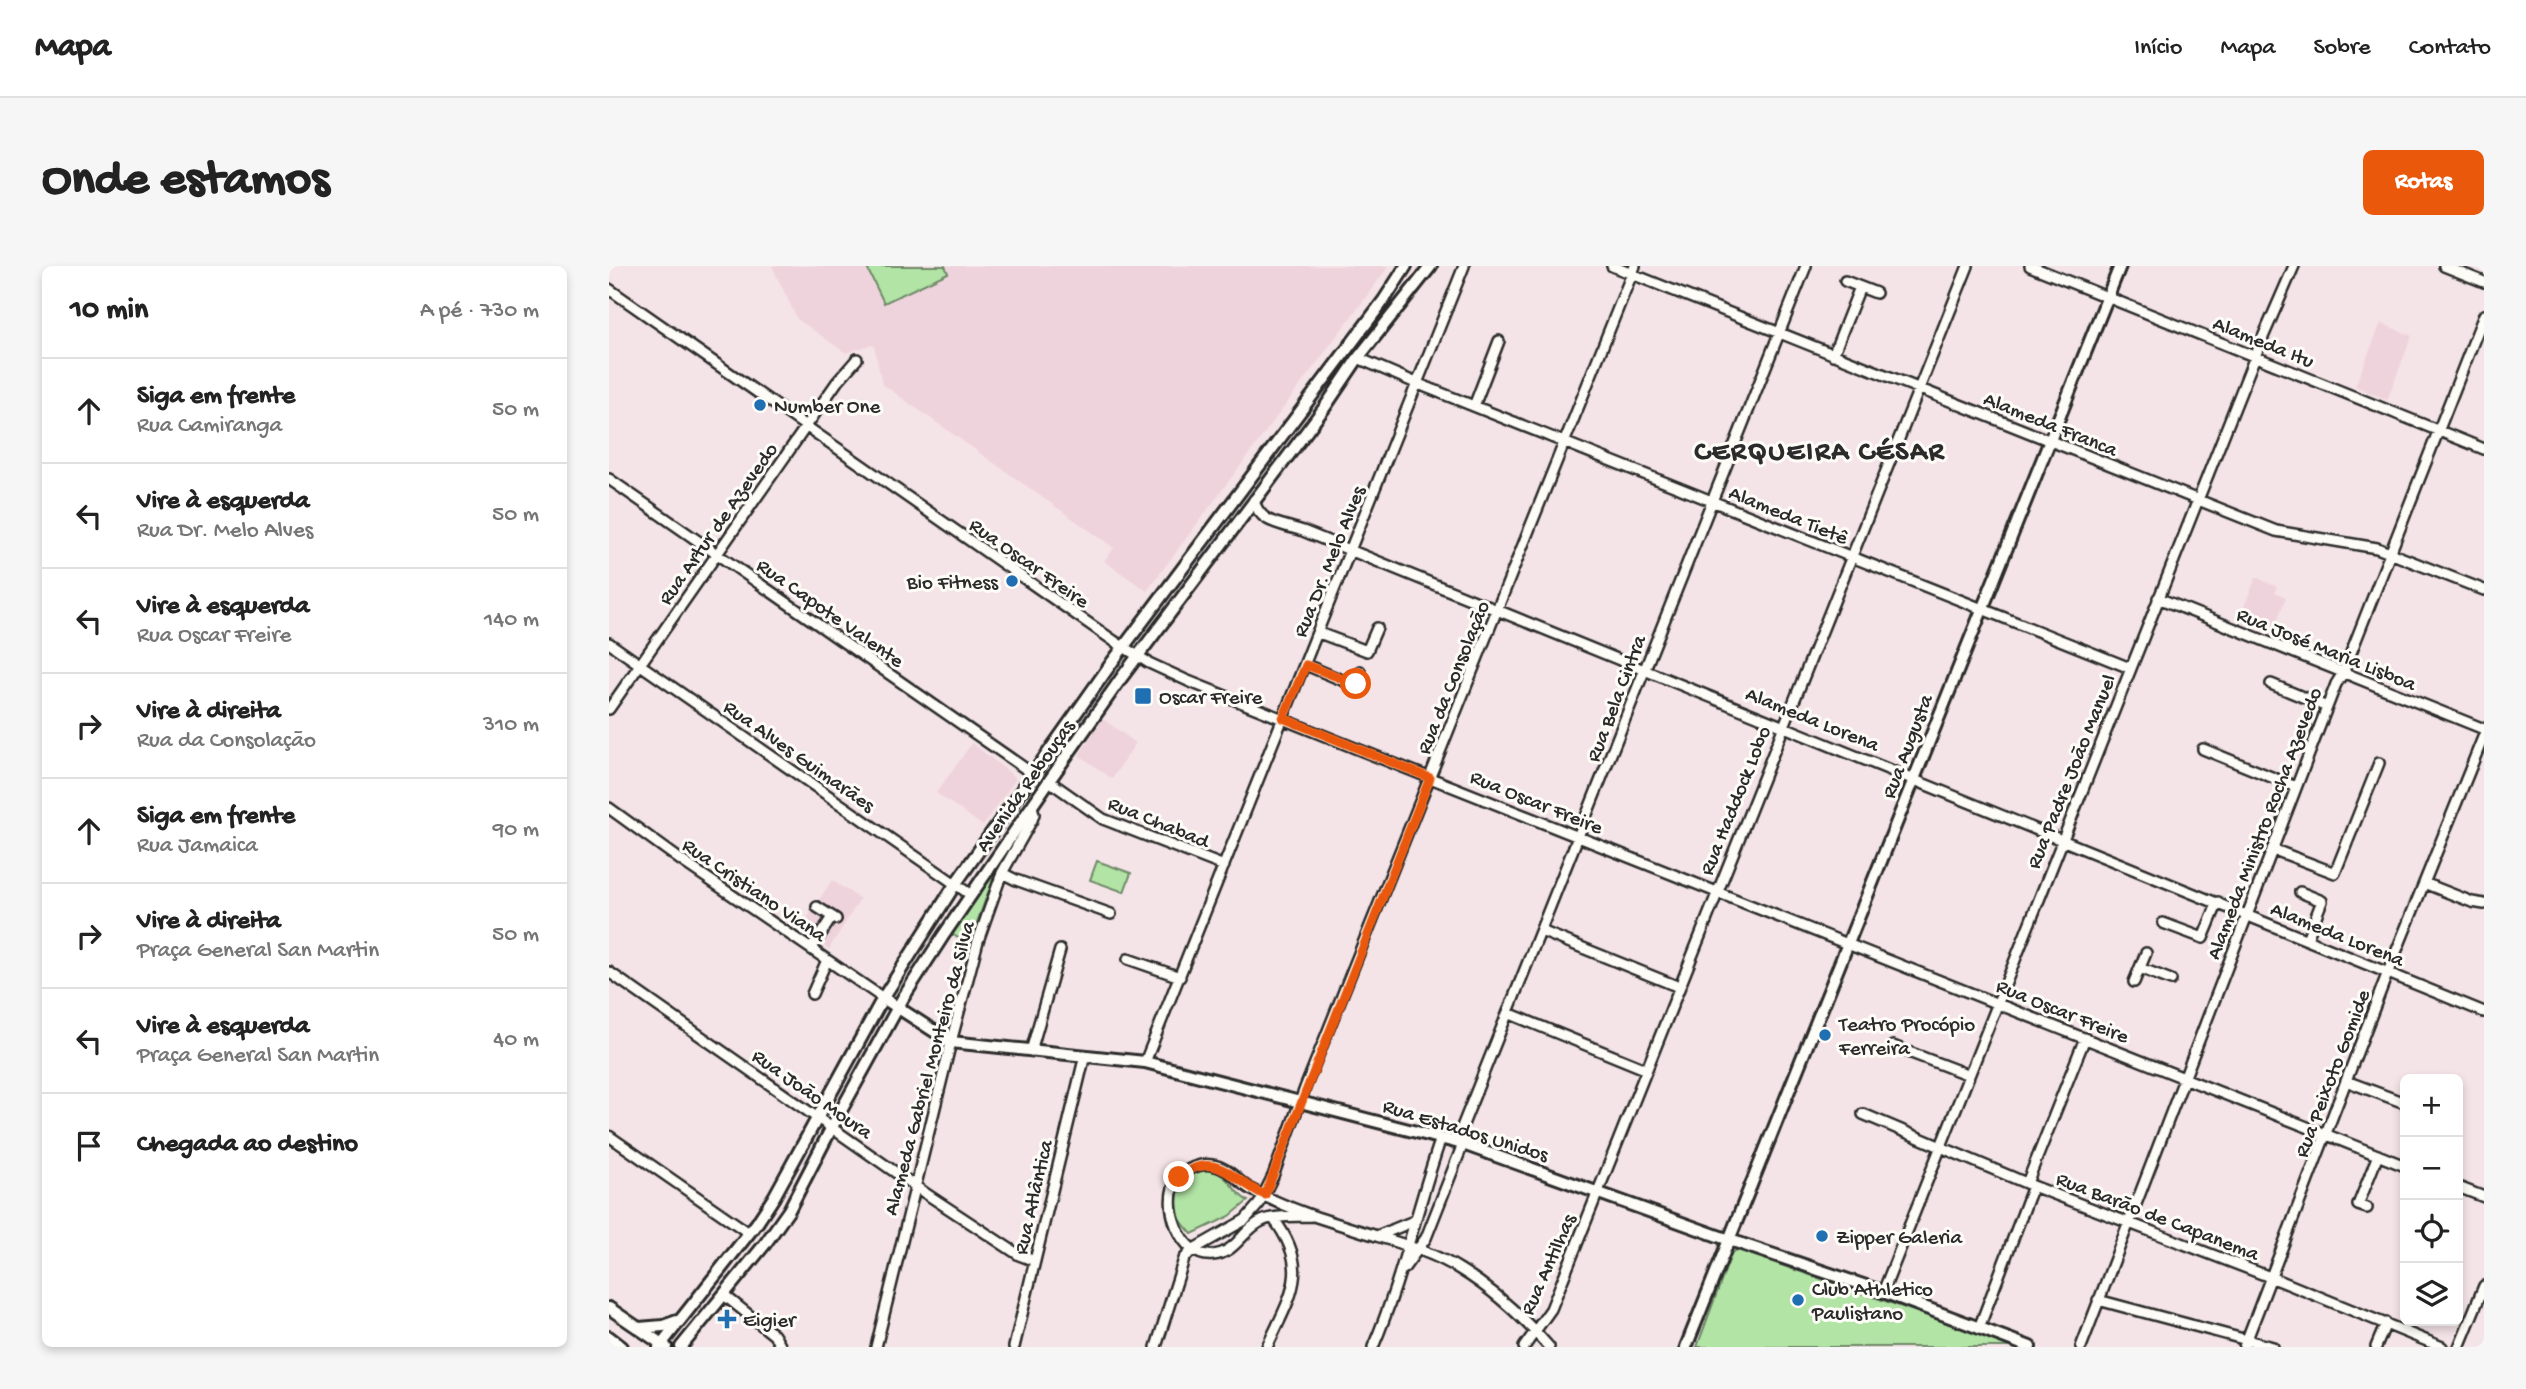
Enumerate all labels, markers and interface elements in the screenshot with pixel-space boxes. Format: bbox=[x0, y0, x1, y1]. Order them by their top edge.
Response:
text: Mapa bbox=[35, 29, 111, 67]
text: Início bbox=[2134, 34, 2182, 63]
text: Mapa bbox=[2220, 34, 2276, 63]
text: Sobre bbox=[2314, 34, 2371, 63]
text: Contato bbox=[2409, 34, 2491, 63]
button: Rotas bbox=[2363, 150, 2484, 215]
text: Onde estamos bbox=[42, 153, 329, 211]
text: 10 min bbox=[70, 294, 148, 329]
text: A pé · 730 m bbox=[420, 298, 539, 325]
street label: Alameda Itu bbox=[2208, 313, 2317, 376]
text: Siga em frente bbox=[137, 382, 295, 413]
street label: Alameda Franca bbox=[1979, 388, 2121, 465]
icon: ahead bbox=[70, 392, 108, 430]
place label: Number One bbox=[774, 396, 881, 421]
text: 50 m bbox=[492, 397, 539, 424]
marker: Number One bbox=[752, 397, 768, 413]
text: Rua Camiranga bbox=[137, 413, 282, 440]
district label: CERQUEIRA CÉSAR bbox=[1694, 437, 1946, 470]
street label: Rua Artur de Azevedo bbox=[655, 439, 785, 611]
street label: Rua Dr. Melo Alves bbox=[1290, 482, 1373, 642]
street label: Alameda Tietê bbox=[1724, 482, 1852, 553]
text: Vire à esquerda bbox=[137, 487, 310, 518]
icon: left bbox=[70, 497, 108, 535]
text: 50 m bbox=[492, 502, 539, 529]
street label: Rua Oscar Freire bbox=[963, 514, 1094, 616]
text: Rua Dr. Melo Alves bbox=[137, 518, 313, 545]
street label: Rua Capote Valente bbox=[750, 555, 909, 676]
place label: Bio Fitness bbox=[906, 572, 999, 597]
marker: Bio Fitness bbox=[1004, 573, 1020, 589]
text: Vire à esquerda bbox=[137, 592, 310, 623]
street label: Rua da Consolação bbox=[1413, 598, 1497, 759]
icon: left bbox=[70, 602, 108, 640]
street label: Rua José Maria Lisboa bbox=[2232, 604, 2420, 699]
text: 140 m bbox=[484, 607, 539, 634]
text: Rua Oscar Freire bbox=[137, 623, 291, 650]
street label: Rua Bela Cintra bbox=[1583, 631, 1654, 766]
route start bbox=[1340, 668, 1371, 699]
street label: Rua Padre João Manuel bbox=[2023, 671, 2124, 873]
street label: Alameda Lorena bbox=[1741, 683, 1883, 760]
street label: Alameda Ministro Rocha Azevedo bbox=[2203, 685, 2330, 964]
marker: Oscar Freire bbox=[1133, 686, 1153, 706]
place label: Oscar Freire bbox=[1159, 687, 1264, 712]
street label: Rua Augusta bbox=[1878, 690, 1941, 803]
street label: Rua Alves Guimarães bbox=[717, 696, 880, 820]
text: Vire à direita bbox=[137, 697, 281, 728]
icon: right bbox=[70, 707, 108, 745]
text: 310 m bbox=[483, 712, 539, 739]
street label: Avenida Rebouças bbox=[972, 715, 1083, 858]
street label: Rua Haddock Lobo bbox=[1696, 723, 1779, 880]
text: Rua da Consolação bbox=[137, 728, 316, 755]
street label: Rua Oscar Freire bbox=[1466, 766, 1607, 843]
street label: Rua Chabad bbox=[1103, 793, 1213, 856]
text: Siga em frente bbox=[137, 802, 295, 833]
icon: ahead bbox=[70, 812, 108, 850]
text: 90 m bbox=[493, 817, 539, 844]
text: Rua Jamaica bbox=[137, 833, 258, 860]
street label: Rua Cristiano Viana bbox=[676, 834, 831, 950]
street label: Alameda Lorena bbox=[2266, 898, 2408, 975]
text: Vire à direita bbox=[137, 907, 281, 938]
icon: right bbox=[70, 917, 108, 955]
street label: Alameda Gabriel Monteiro da Silva bbox=[880, 918, 983, 1219]
text: 50 m bbox=[492, 922, 539, 949]
text: Praça General San Martin bbox=[137, 938, 379, 965]
street label: Rua Oscar Freire bbox=[1992, 975, 2133, 1052]
street label: Rua Peixoto Gomide bbox=[2291, 986, 2378, 1162]
text: Vire à esquerda bbox=[137, 1012, 310, 1043]
place label: Teatro Procópio Ferreira bbox=[1838, 1014, 1975, 1063]
icon: left bbox=[70, 1022, 108, 1060]
text: 40 m bbox=[493, 1027, 539, 1054]
marker: Teatro Procópio Ferreira bbox=[1817, 1027, 1833, 1043]
text: Praça General San Martin bbox=[137, 1043, 379, 1070]
street label: Rua João Moura bbox=[746, 1045, 877, 1147]
map controls bbox=[2400, 1074, 2463, 1326]
button: + bbox=[2400, 1074, 2463, 1137]
street label: Rua Estados Unidos bbox=[1379, 1095, 1552, 1170]
icon: arrive bbox=[70, 1127, 108, 1165]
text: Chegada ao destino bbox=[137, 1130, 358, 1161]
street label: Rua Atlântica bbox=[1010, 1137, 1061, 1257]
button: − bbox=[2400, 1137, 2463, 1200]
route end bbox=[1163, 1161, 1194, 1192]
street label: Rua Barão de Capanema bbox=[2052, 1168, 2263, 1269]
button: locate bbox=[2400, 1200, 2463, 1263]
street label: Rua Antilhas bbox=[1517, 1210, 1584, 1320]
place label: Zipper Galeria bbox=[1836, 1227, 1963, 1252]
marker: Zipper Galeria bbox=[1814, 1228, 1830, 1244]
button: layers bbox=[2400, 1263, 2463, 1326]
place label: Club Athletico Paulistano bbox=[1811, 1279, 1933, 1328]
marker: Club Athletico Paulistano bbox=[1790, 1292, 1806, 1308]
marker: Eigier bbox=[717, 1309, 737, 1329]
place label: Eigier bbox=[743, 1310, 797, 1335]

